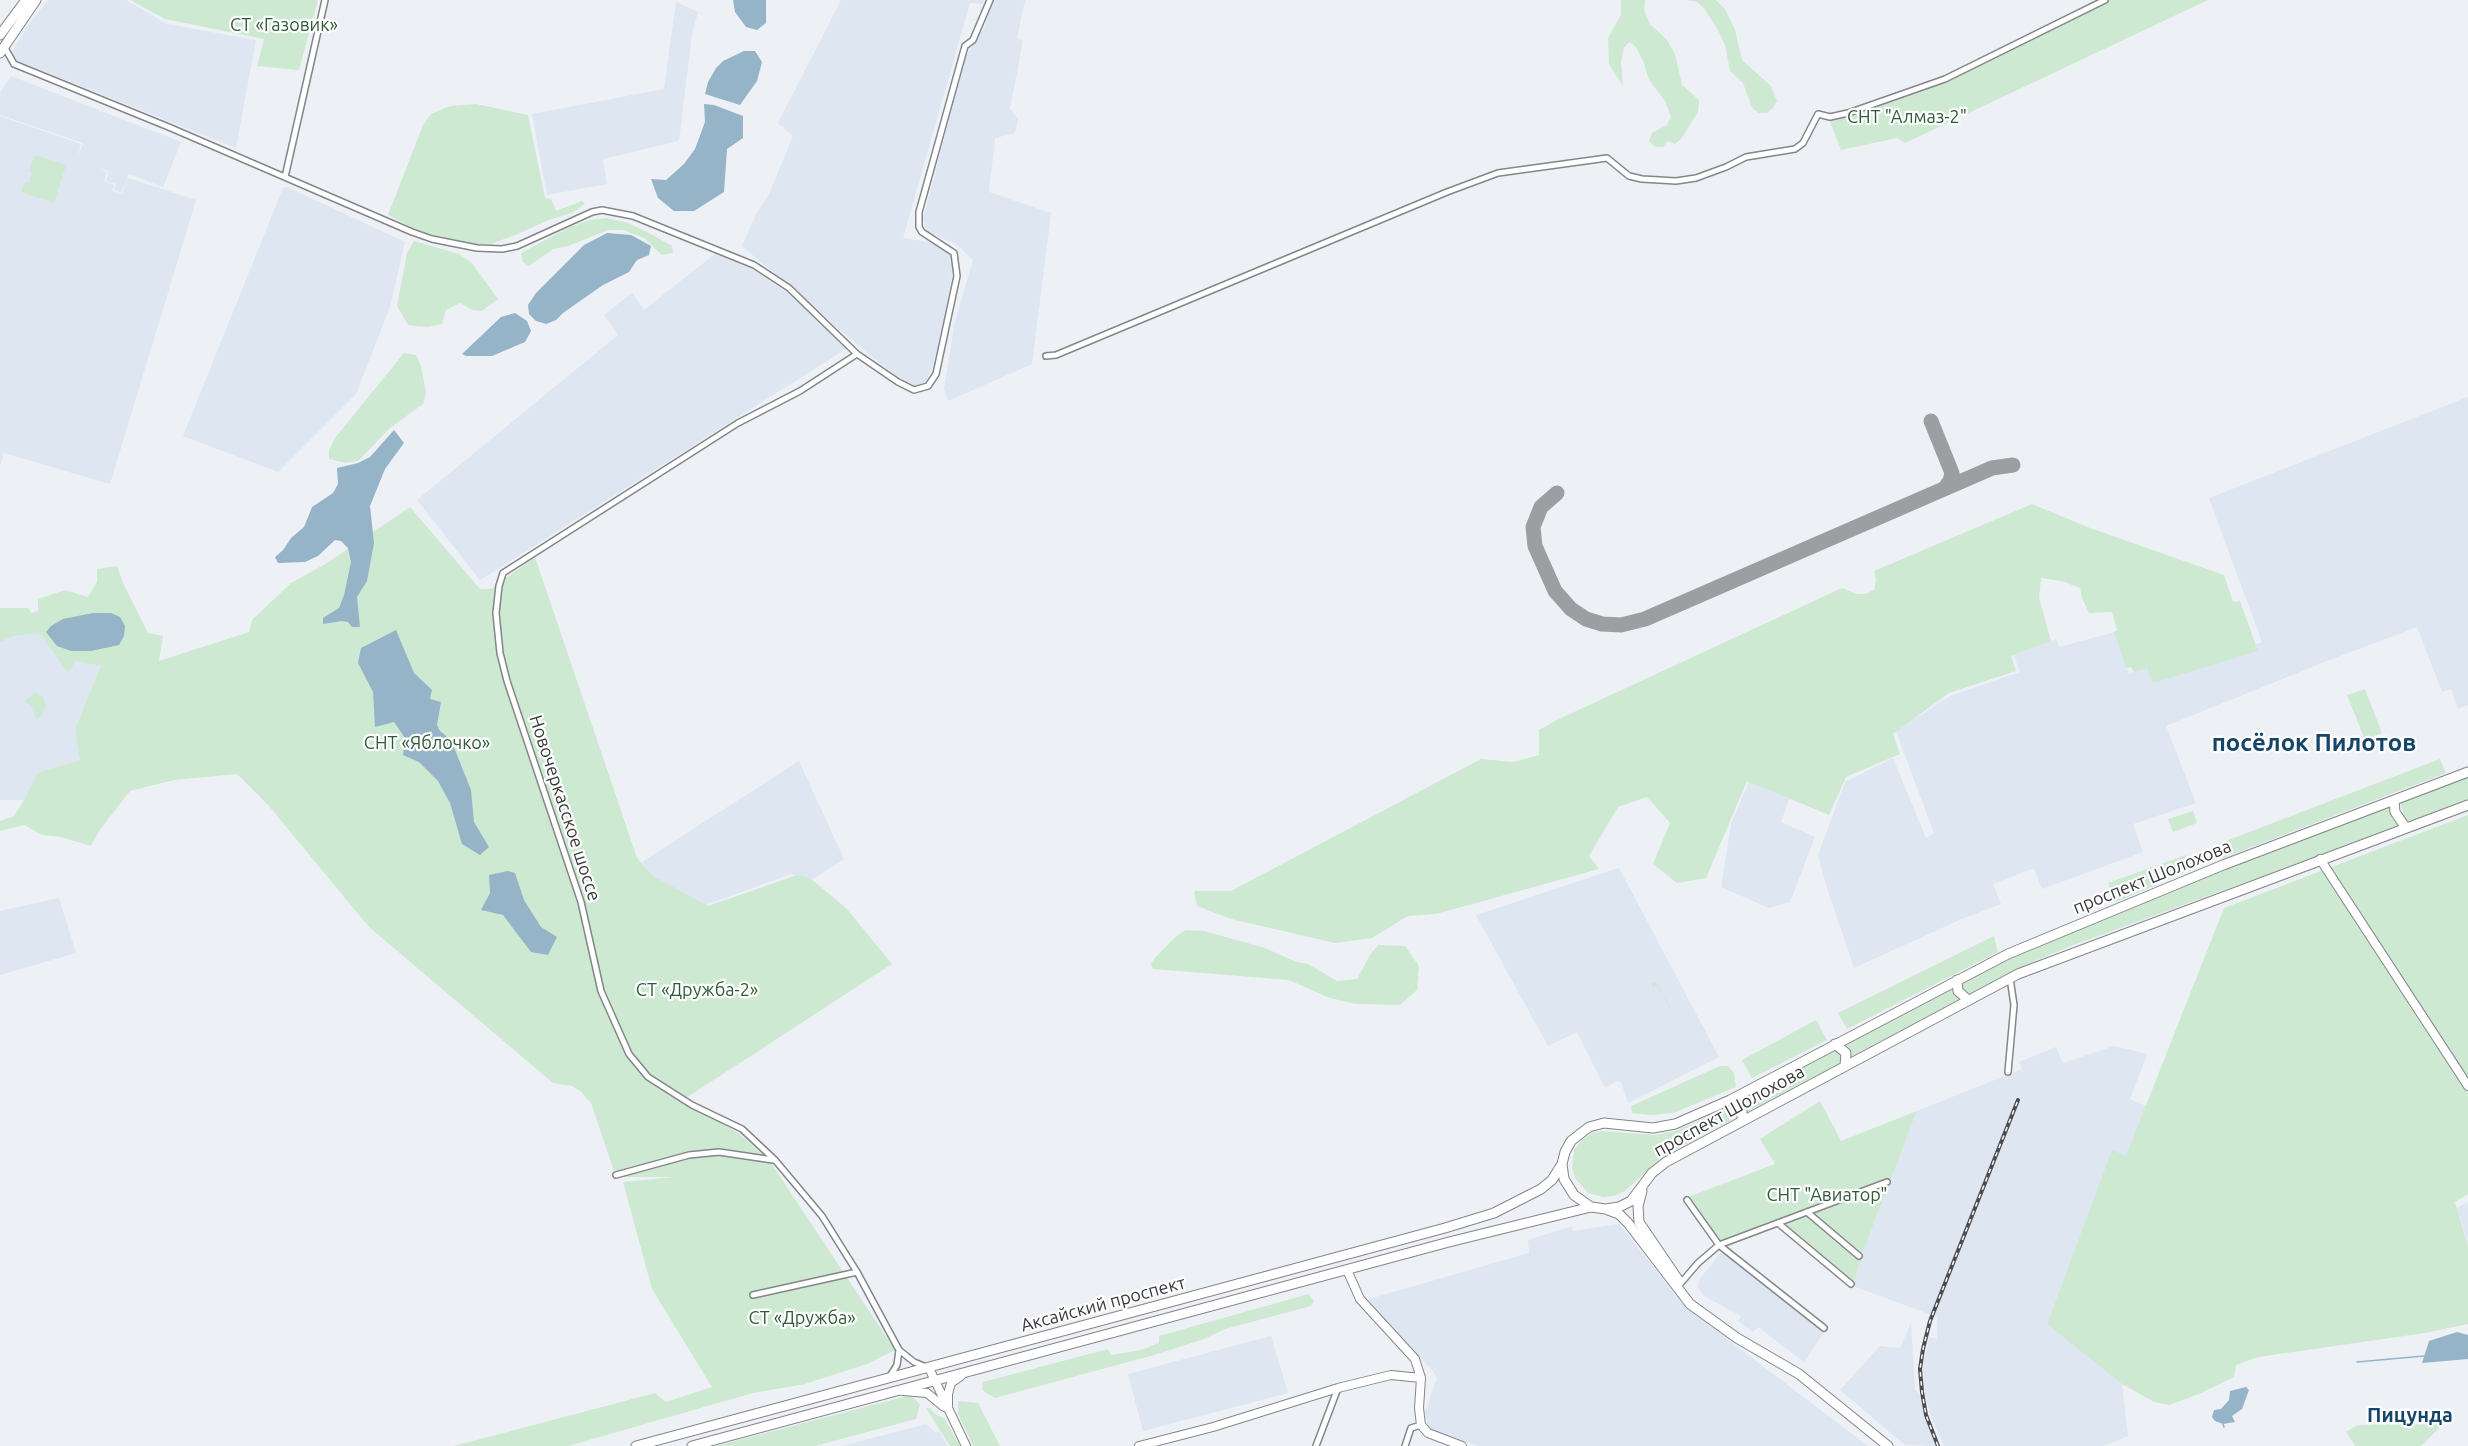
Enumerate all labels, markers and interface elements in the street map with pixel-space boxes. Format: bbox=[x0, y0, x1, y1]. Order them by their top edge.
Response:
park label: СТ «Газовик» bbox=[230, 14, 338, 36]
park label: СНТ "Алмаз-2" bbox=[1847, 106, 1967, 128]
street label: Новочеркасское шоссе bbox=[525, 712, 605, 904]
district label: посёлок Пилотов bbox=[2212, 729, 2416, 757]
park label: СНТ «Яблочко» bbox=[364, 732, 490, 754]
street label: проспект Шолохова bbox=[2070, 835, 2234, 919]
park label: СТ «Дружба-2» bbox=[636, 979, 758, 1001]
street label: проспект Шолохова bbox=[1650, 1061, 1808, 1161]
park label: СНТ "Авиатор" bbox=[1766, 1184, 1888, 1206]
street label: Аксайский проспект bbox=[1018, 1272, 1188, 1336]
park label: СТ «Дружба» bbox=[748, 1307, 856, 1329]
district label: Пицунда bbox=[2367, 1403, 2453, 1427]

